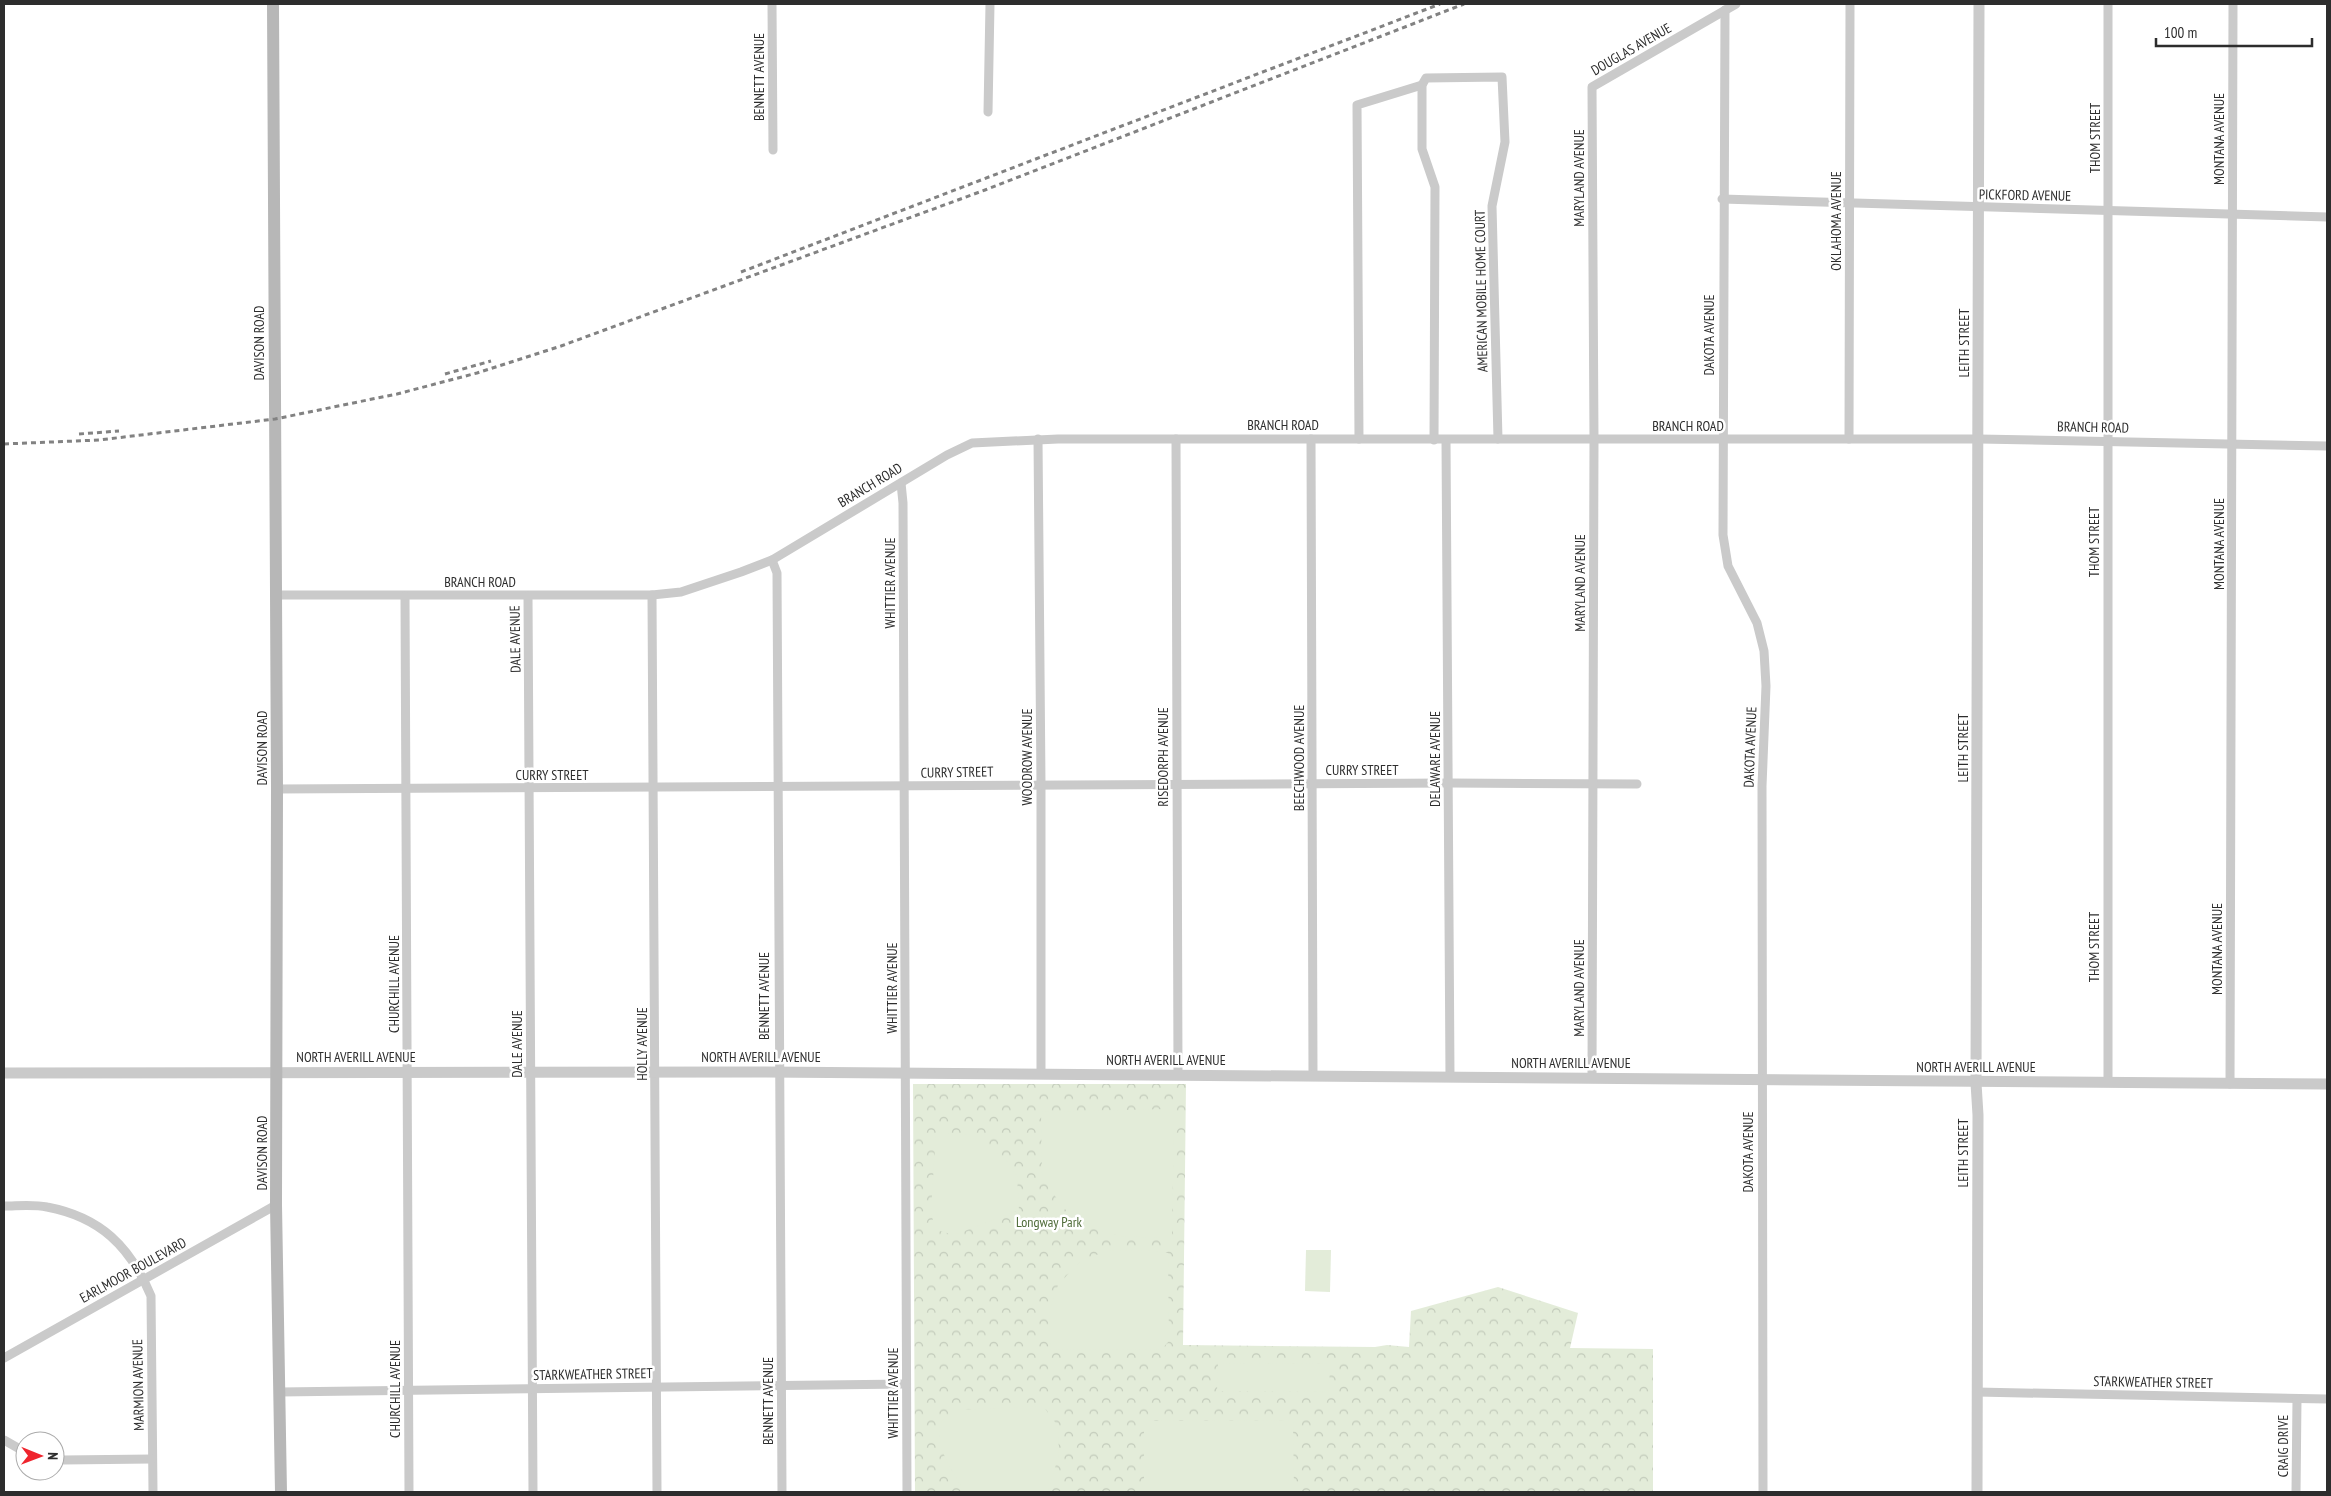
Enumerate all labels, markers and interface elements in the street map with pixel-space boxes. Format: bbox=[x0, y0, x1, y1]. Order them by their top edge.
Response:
scale bar bbox=[2156, 15, 2312, 47]
street label: DOUGLAS AVENUE bbox=[1588, 19, 1674, 79]
text: 100 m bbox=[2164, 23, 2197, 42]
street label: BENNETT AVENUE bbox=[750, 33, 768, 121]
street label: MONTANA AVENUE bbox=[2210, 93, 2228, 185]
street label: THOM STREET bbox=[2086, 102, 2104, 173]
street label: MARYLAND AVENUE bbox=[1570, 129, 1588, 227]
street label: OKLAHOMA AVENUE bbox=[1827, 171, 1845, 271]
street label: PICKFORD AVENUE bbox=[1979, 185, 2071, 205]
street label: AMERICAN MOBILE HOME COURT bbox=[1471, 209, 1491, 372]
street label: DAKOTA AVENUE bbox=[1700, 294, 1718, 376]
street label: DAVISON ROAD bbox=[250, 306, 268, 380]
street label: LEITH STREET bbox=[1955, 308, 1973, 378]
street label: BRANCH ROAD bbox=[1247, 416, 1319, 434]
street label: BRANCH ROAD bbox=[1652, 417, 1724, 435]
street label: BRANCH ROAD bbox=[2057, 417, 2129, 437]
street label: BRANCH ROAD bbox=[835, 459, 905, 511]
street label: MONTANA AVENUE bbox=[2210, 498, 2228, 590]
street label: THOM STREET bbox=[2085, 506, 2103, 577]
street label: MARYLAND AVENUE bbox=[1571, 534, 1589, 632]
street label: WHITTIER AVENUE bbox=[881, 538, 899, 628]
street label: BRANCH ROAD bbox=[444, 573, 516, 591]
street label: DALE AVENUE bbox=[505, 605, 525, 673]
street label: BEECHWOOD AVENUE bbox=[1290, 705, 1308, 811]
street label: DAKOTA AVENUE bbox=[1740, 706, 1760, 788]
street label: RISEDORPH AVENUE bbox=[1154, 707, 1172, 807]
street label: WOODROW AVENUE bbox=[1018, 709, 1036, 805]
street label: DAVISON ROAD bbox=[253, 711, 271, 785]
street label: DELAWARE AVENUE bbox=[1426, 711, 1444, 807]
street label: LEITH STREET bbox=[1954, 713, 1972, 783]
street label: CURRY STREET bbox=[1326, 761, 1399, 779]
street label: CURRY STREET bbox=[920, 762, 994, 782]
street label: CURRY STREET bbox=[516, 766, 589, 784]
street label: MONTANA AVENUE bbox=[2208, 903, 2226, 995]
street label: THOM STREET bbox=[2085, 911, 2103, 982]
street label: CHURCHILL AVENUE bbox=[385, 935, 403, 1033]
street label: MARYLAND AVENUE bbox=[1570, 939, 1588, 1037]
street label: WHITTIER AVENUE bbox=[883, 943, 901, 1033]
street label: BENNETT AVENUE bbox=[755, 952, 773, 1040]
street label: HOLLY AVENUE bbox=[633, 1007, 651, 1081]
street label: DALE AVENUE bbox=[508, 1010, 526, 1078]
street label: NORTH AVERILL AVENUE bbox=[296, 1048, 416, 1066]
street label: NORTH AVERILL AVENUE bbox=[701, 1048, 821, 1066]
street label: NORTH AVERILL AVENUE bbox=[1106, 1051, 1226, 1069]
street label: NORTH AVERILL AVENUE bbox=[1511, 1054, 1631, 1072]
street label: NORTH AVERILL AVENUE bbox=[1916, 1058, 2036, 1076]
street label: DAKOTA AVENUE bbox=[1739, 1111, 1757, 1193]
street label: DAVISON ROAD bbox=[253, 1116, 271, 1190]
street label: LEITH STREET bbox=[1954, 1118, 1972, 1188]
park label: Longway Park bbox=[1016, 1213, 1083, 1231]
street label: EARLMOOR BOULEVARD bbox=[77, 1233, 189, 1307]
street label: MARMION AVENUE bbox=[128, 1339, 148, 1431]
street label: CHURCHILL AVENUE bbox=[386, 1340, 404, 1438]
street label: WHITTIER AVENUE bbox=[884, 1348, 902, 1438]
street label: BENNETT AVENUE bbox=[759, 1357, 777, 1445]
street label: STARKWEATHER STREET bbox=[533, 1364, 654, 1384]
street label: STARKWEATHER STREET bbox=[2093, 1372, 2214, 1392]
street label: CRAIG DRIVE bbox=[2274, 1415, 2292, 1477]
north arrow bbox=[15, 1431, 65, 1481]
text: N bbox=[44, 1452, 62, 1460]

